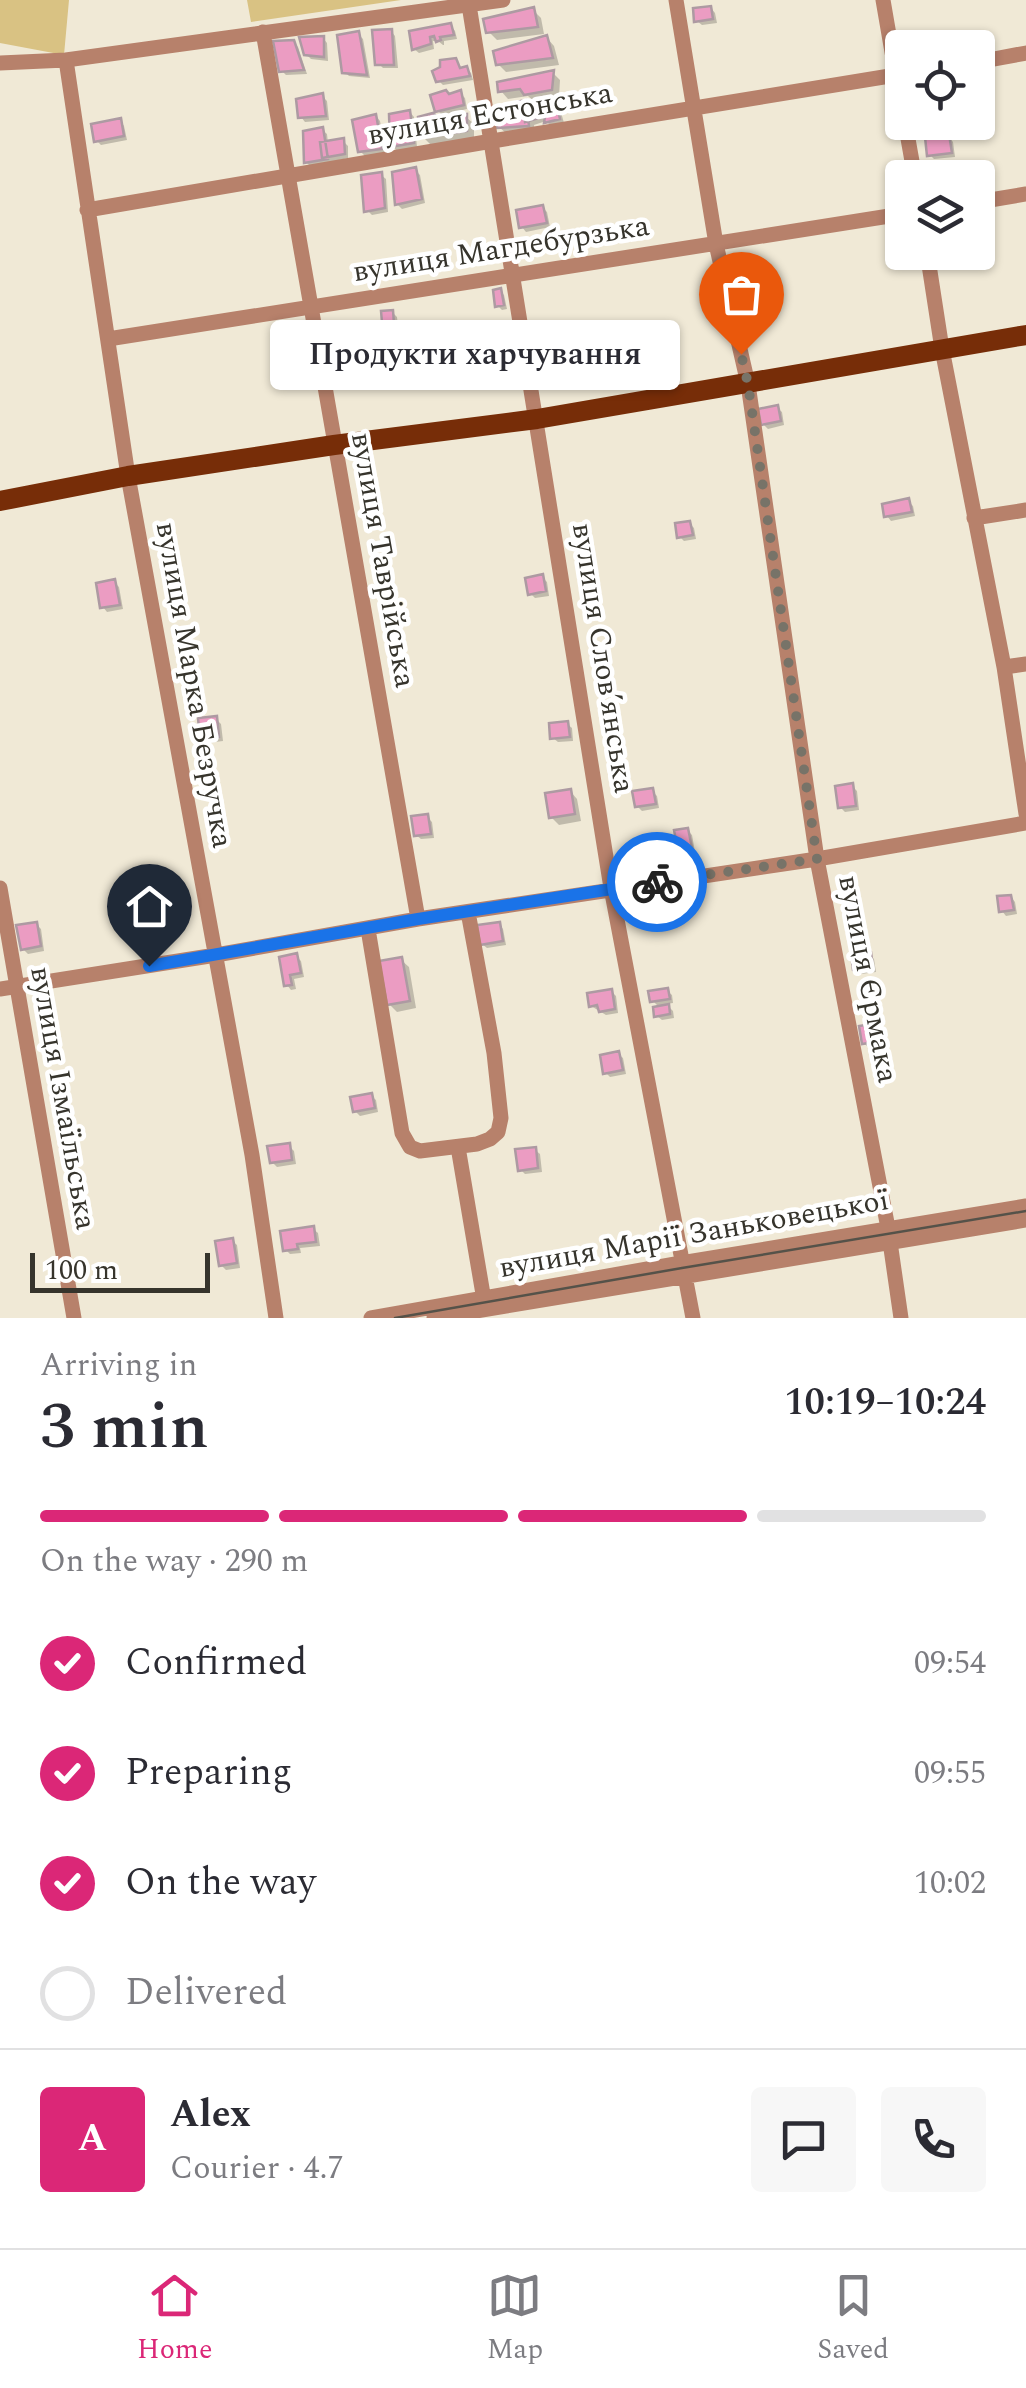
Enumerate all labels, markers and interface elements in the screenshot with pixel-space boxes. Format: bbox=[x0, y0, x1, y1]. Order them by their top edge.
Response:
map controls bbox=[885, 30, 995, 270]
button: locate bbox=[885, 30, 995, 140]
street label: вулиця Естонська bbox=[364, 70, 616, 158]
button: layers bbox=[885, 160, 995, 270]
street label: вулиця Магдебурзька bbox=[349, 203, 653, 295]
pin bbox=[699, 252, 784, 355]
icon: bag bbox=[714, 267, 769, 322]
callout: Продукти харчування bbox=[271, 319, 681, 389]
text: Продукти харчування bbox=[308, 330, 642, 379]
street label: вулиця Таврійська bbox=[338, 429, 428, 692]
street label: вулиця Марка Безручка bbox=[143, 518, 245, 852]
street label: вулиця Слов’янська bbox=[559, 520, 647, 797]
courier bbox=[607, 832, 707, 932]
icon: bike bbox=[630, 855, 685, 910]
pin bbox=[107, 864, 192, 967]
street label: вулиця Єрмака bbox=[825, 871, 911, 1087]
icon: home bbox=[122, 879, 177, 934]
street label: вулиця Ізмаїльська bbox=[17, 963, 109, 1234]
street label: вулиця Марії Заньковецької bbox=[496, 1177, 892, 1291]
scale bar bbox=[30, 1248, 210, 1292]
text: 100 m bbox=[45, 1249, 118, 1292]
text: Arriving in bbox=[40, 1341, 197, 1390]
text: 10:19–10:24 bbox=[784, 1374, 986, 1432]
text: 3 min bbox=[40, 1378, 209, 1477]
text: On the way · 290 m bbox=[40, 1537, 308, 1586]
text: Confirmed bbox=[125, 1634, 307, 1692]
icon: check bbox=[40, 1636, 95, 1691]
text: 09:54 bbox=[914, 1639, 986, 1688]
text: Preparing bbox=[125, 1744, 292, 1802]
icon: check bbox=[40, 1746, 95, 1801]
text: 09:55 bbox=[914, 1749, 986, 1798]
text: On the way bbox=[125, 1854, 316, 1912]
icon: check bbox=[40, 1856, 95, 1911]
text: 10:02 bbox=[914, 1859, 986, 1908]
text: Delivered bbox=[125, 1964, 287, 2022]
text: Alex bbox=[170, 2086, 251, 2144]
button: chat bbox=[751, 2087, 856, 2192]
button: phone bbox=[881, 2087, 986, 2192]
text: A bbox=[78, 2110, 107, 2168]
text: Courier · 4.7 bbox=[170, 2144, 343, 2193]
tab: Home bbox=[137, 2268, 213, 2371]
tab: Map bbox=[487, 2268, 543, 2371]
tab: Saved bbox=[817, 2268, 889, 2371]

